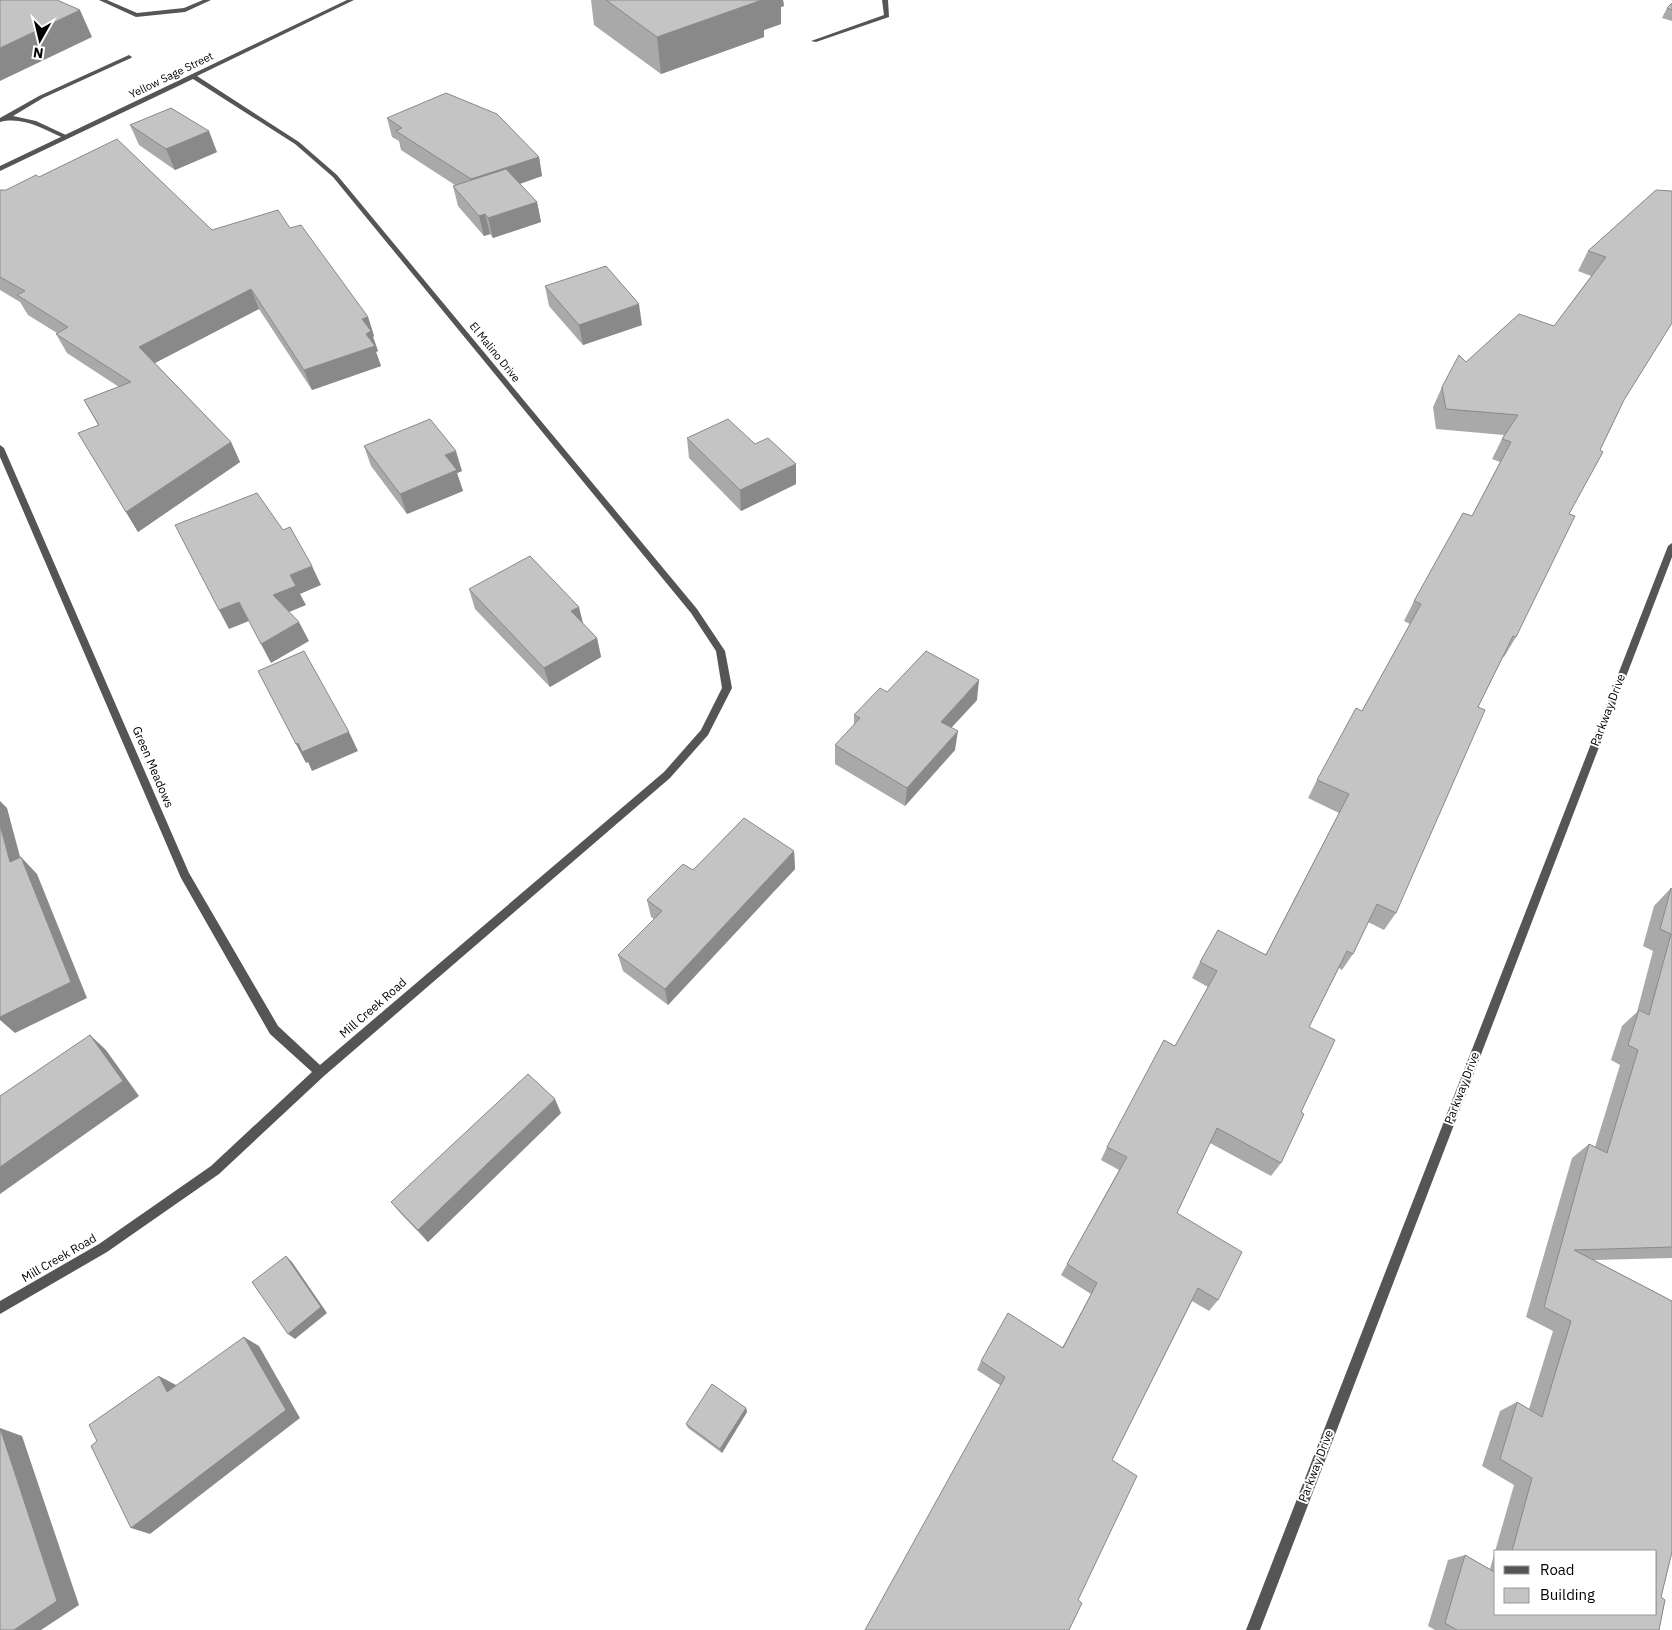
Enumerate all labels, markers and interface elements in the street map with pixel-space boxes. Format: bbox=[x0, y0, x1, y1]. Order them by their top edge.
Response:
north arrow bbox=[15, 15, 65, 65]
text: N bbox=[32, 43, 44, 62]
street label: Yellow Sage Street bbox=[127, 49, 215, 101]
street label: El Malino Drive bbox=[467, 319, 523, 385]
street label: Parkway Drive bbox=[1587, 671, 1628, 748]
street label: Green Meadows bbox=[130, 724, 177, 810]
street label: Mill Creek Road bbox=[336, 974, 409, 1041]
street label: Parkway Drive bbox=[1441, 1049, 1482, 1126]
street label: Mill Creek Road bbox=[19, 1230, 99, 1285]
street label: Parkway Drive bbox=[1295, 1427, 1336, 1504]
legend bbox=[1494, 1550, 1657, 1615]
text: Road bbox=[1540, 1560, 1575, 1579]
text: Building bbox=[1540, 1585, 1595, 1604]

